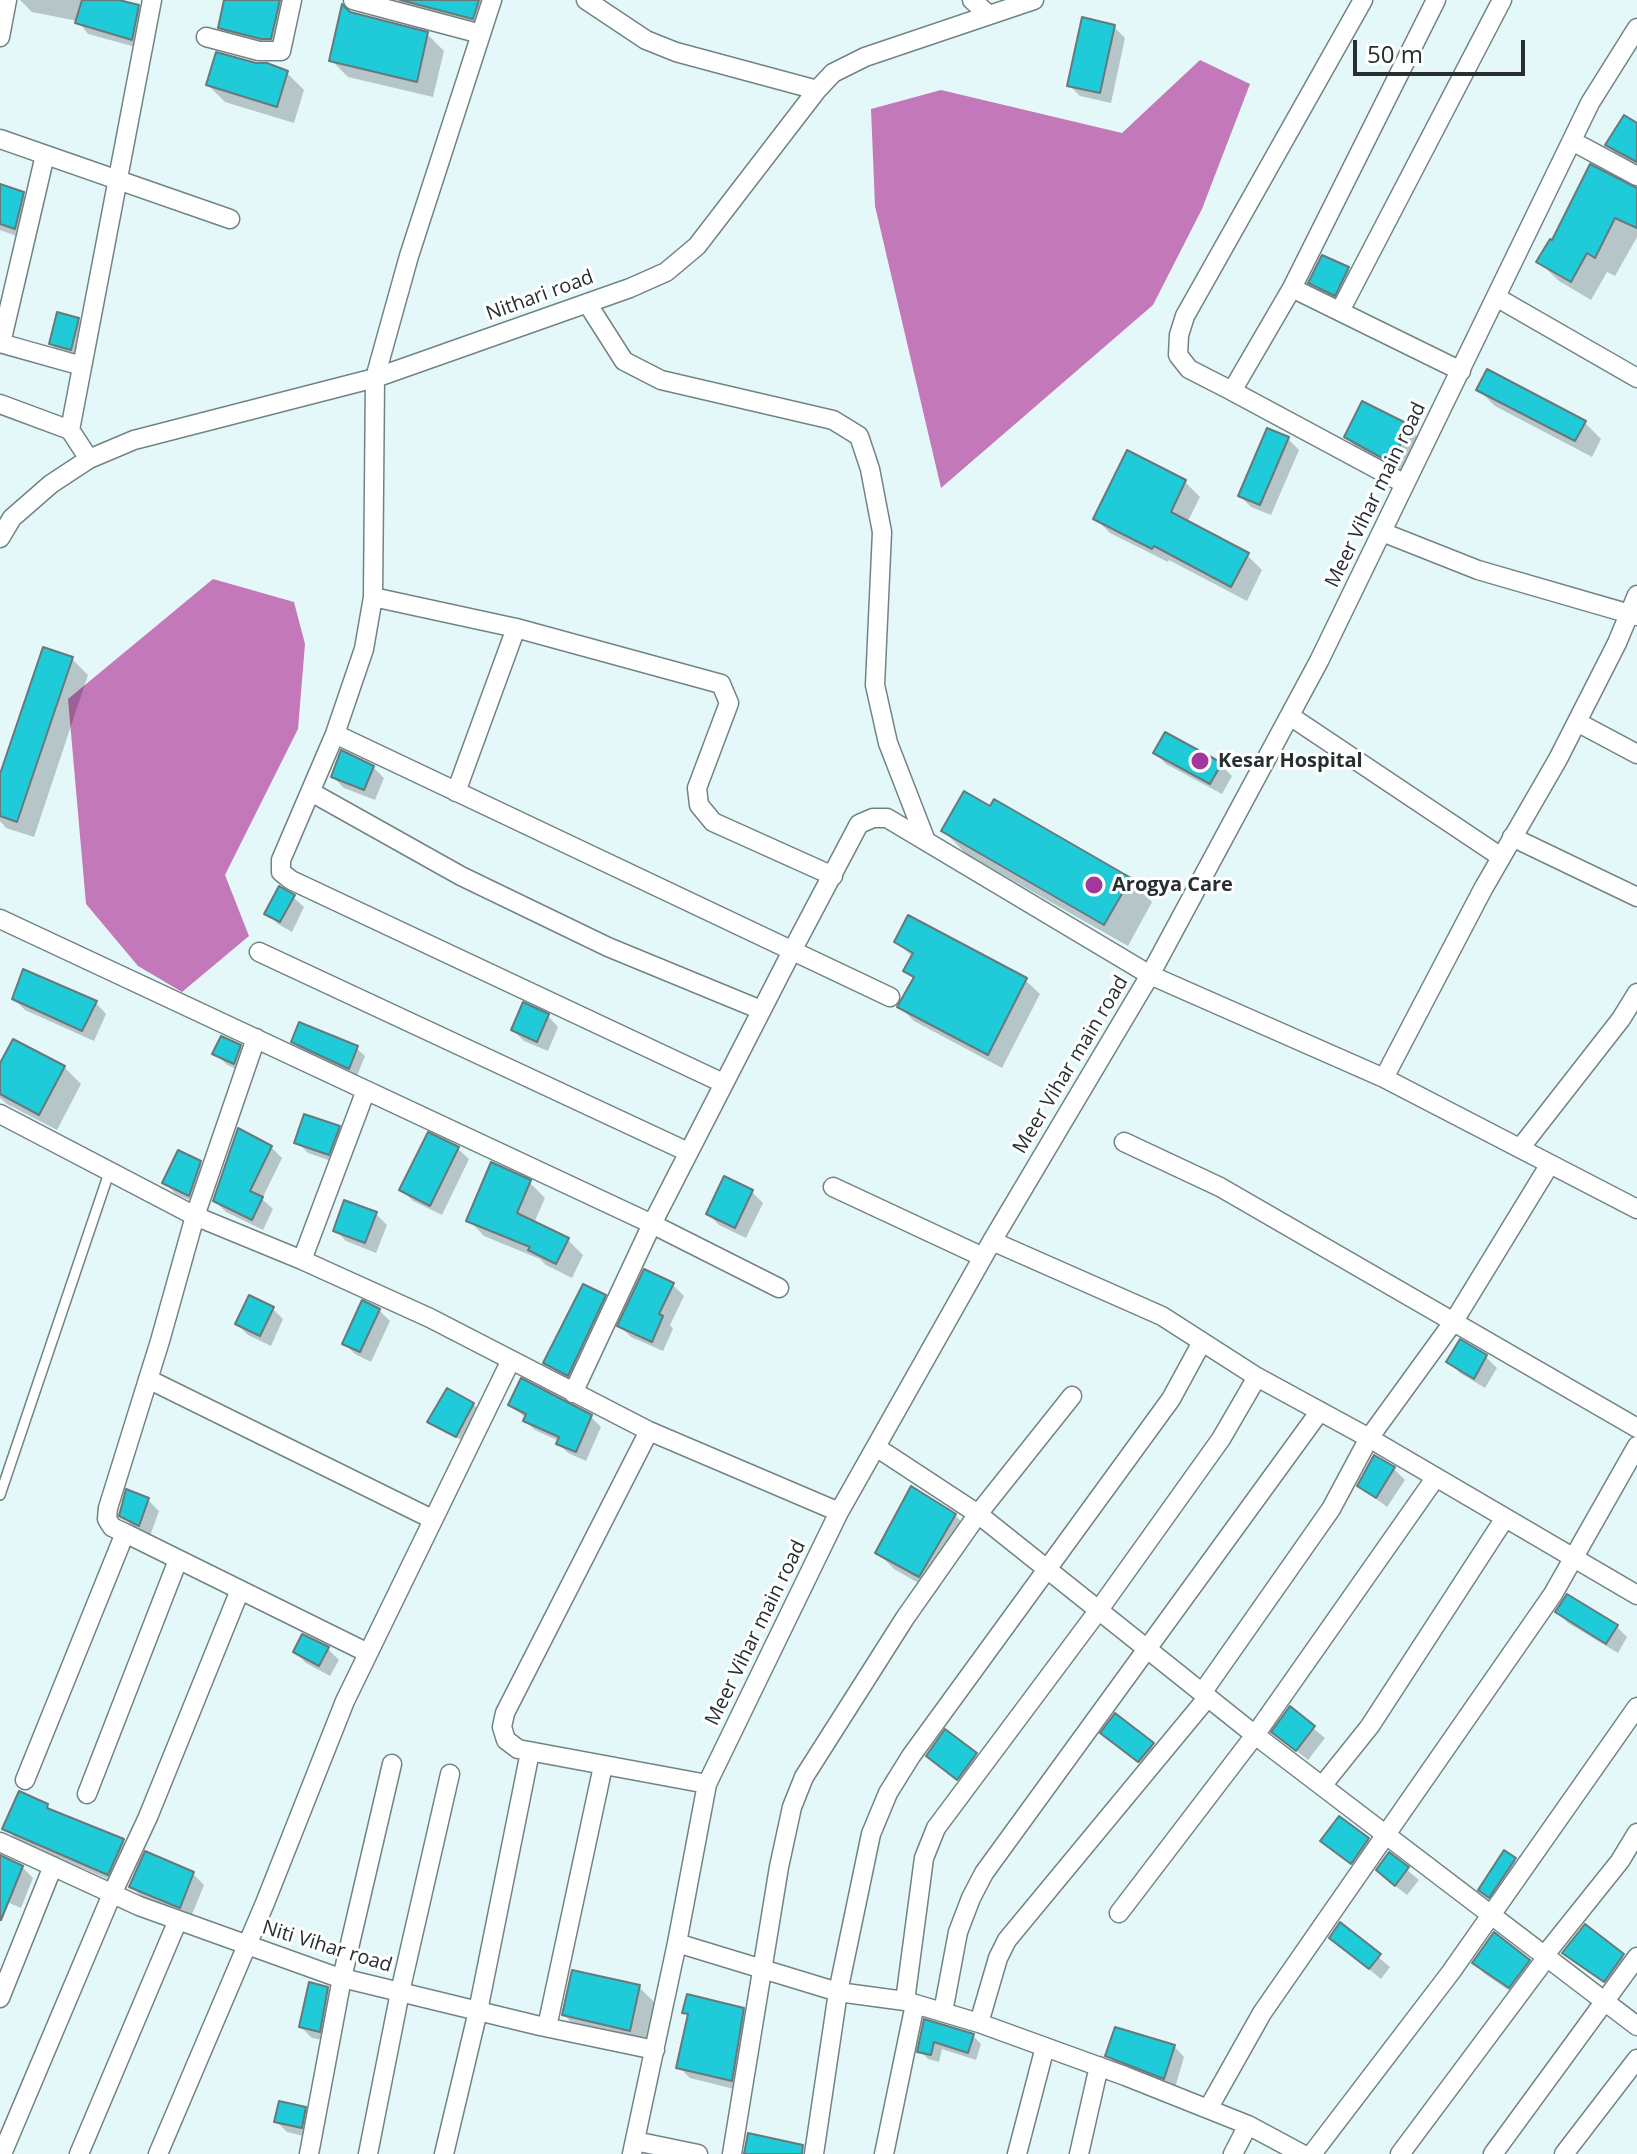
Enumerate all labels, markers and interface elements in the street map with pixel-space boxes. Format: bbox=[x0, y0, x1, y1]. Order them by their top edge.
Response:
scale bar bbox=[1357, 24, 1529, 74]
text: 50 m bbox=[1367, 37, 1423, 70]
street label: Nithari road bbox=[483, 265, 597, 327]
street label: Meer Vihar main road bbox=[1321, 398, 1431, 592]
place label: Kesar Hospital bbox=[1218, 749, 1363, 773]
marker: Kesar Hospital bbox=[1189, 750, 1211, 772]
place label: Arogya Care bbox=[1112, 873, 1233, 897]
marker: Arogya Care bbox=[1083, 874, 1105, 896]
street label: Meer Vihar main road bbox=[1008, 972, 1134, 1158]
street label: Meer Vihar main road bbox=[701, 1536, 811, 1730]
street label: Niti Vihar road bbox=[259, 1916, 395, 1978]

